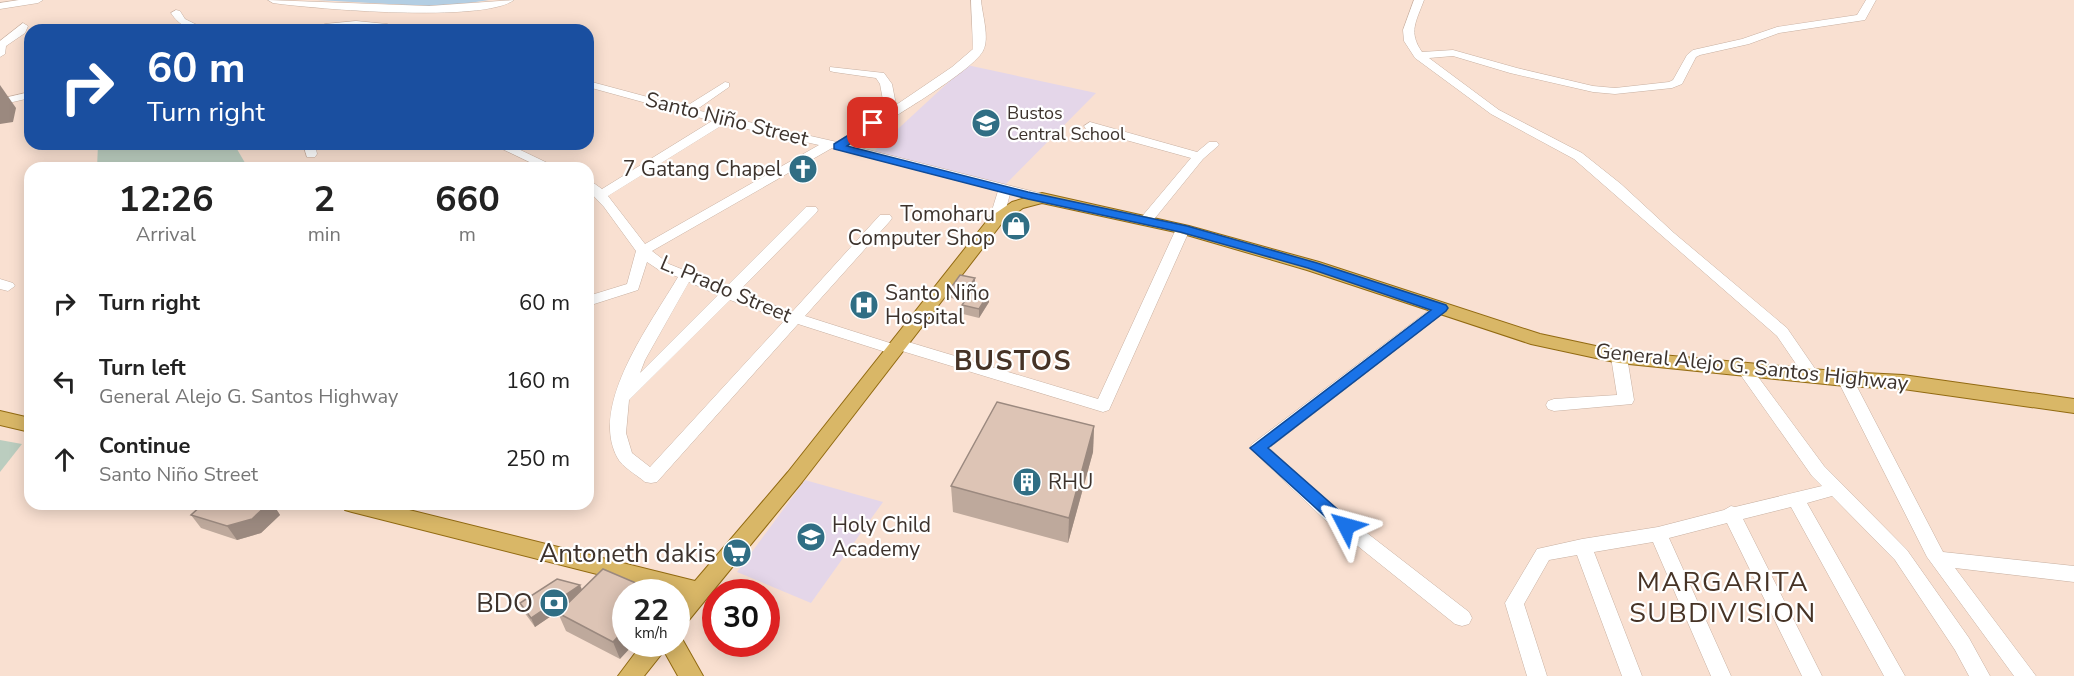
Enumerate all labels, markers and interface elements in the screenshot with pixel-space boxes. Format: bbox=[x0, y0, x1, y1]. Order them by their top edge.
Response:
text: 60 m bbox=[147, 40, 246, 97]
icon: right bbox=[48, 48, 126, 126]
street label: Santo Niño Street bbox=[643, 85, 812, 153]
text: Turn right bbox=[147, 94, 265, 131]
pin bbox=[847, 97, 898, 148]
place label: Bustos Central School bbox=[1007, 101, 1126, 146]
icon: arrive bbox=[856, 106, 889, 139]
school or university icon: Bustos Central School bbox=[970, 107, 1002, 139]
church icon: 7 Gatang Chapel bbox=[787, 153, 819, 185]
place label: 7 Gatang Chapel bbox=[623, 155, 783, 183]
text: 12:26 bbox=[118, 175, 214, 224]
text: 2 bbox=[313, 175, 335, 224]
text: 660 bbox=[435, 175, 500, 224]
place label: Tomoharu Computer Shop bbox=[848, 200, 995, 252]
shop icon: Tomoharu Computer Shop bbox=[1000, 210, 1032, 242]
text: Arrival bbox=[136, 221, 196, 248]
text: min bbox=[308, 221, 341, 248]
text: m bbox=[459, 221, 476, 248]
street label: L. Prado Street bbox=[656, 249, 797, 330]
place label: Santo Niño Hospital bbox=[885, 279, 989, 331]
icon: right bbox=[48, 287, 81, 320]
text: Turn right bbox=[99, 288, 200, 318]
text: 60 m bbox=[519, 288, 570, 318]
hospital icon: Santo Niño Hospital bbox=[848, 289, 880, 321]
street label: General Alejo G. Santos Highway bbox=[1594, 337, 1910, 397]
district label: BUSTOS bbox=[954, 343, 1072, 380]
text: Turn left bbox=[99, 353, 186, 383]
icon: left bbox=[48, 365, 81, 398]
text: 160 m bbox=[506, 366, 570, 396]
text: General Alejo G. Santos Highway bbox=[99, 383, 398, 410]
text: Continue bbox=[99, 431, 190, 461]
icon: ahead bbox=[48, 443, 81, 476]
text: 250 m bbox=[506, 444, 570, 474]
text: Santo Niño Street bbox=[99, 461, 258, 488]
building icon: RHU bbox=[1011, 466, 1043, 498]
place label: RHU bbox=[1048, 468, 1093, 496]
position arrow bbox=[1314, 494, 1378, 558]
place label: Holy Child Academy bbox=[832, 511, 931, 563]
school or university icon: Holy Child Academy bbox=[795, 521, 827, 553]
place label: Antoneth dakis bbox=[539, 536, 716, 571]
supermarket icon: Antoneth dakis bbox=[721, 537, 753, 569]
district label: MARGARITA SUBDIVISION bbox=[1629, 564, 1817, 632]
speed limit sign: 30 bbox=[702, 579, 780, 657]
place label: BDO bbox=[476, 586, 533, 621]
bank icon: BDO bbox=[538, 587, 570, 619]
text: 22 bbox=[633, 590, 669, 631]
text: km/h bbox=[634, 623, 668, 643]

